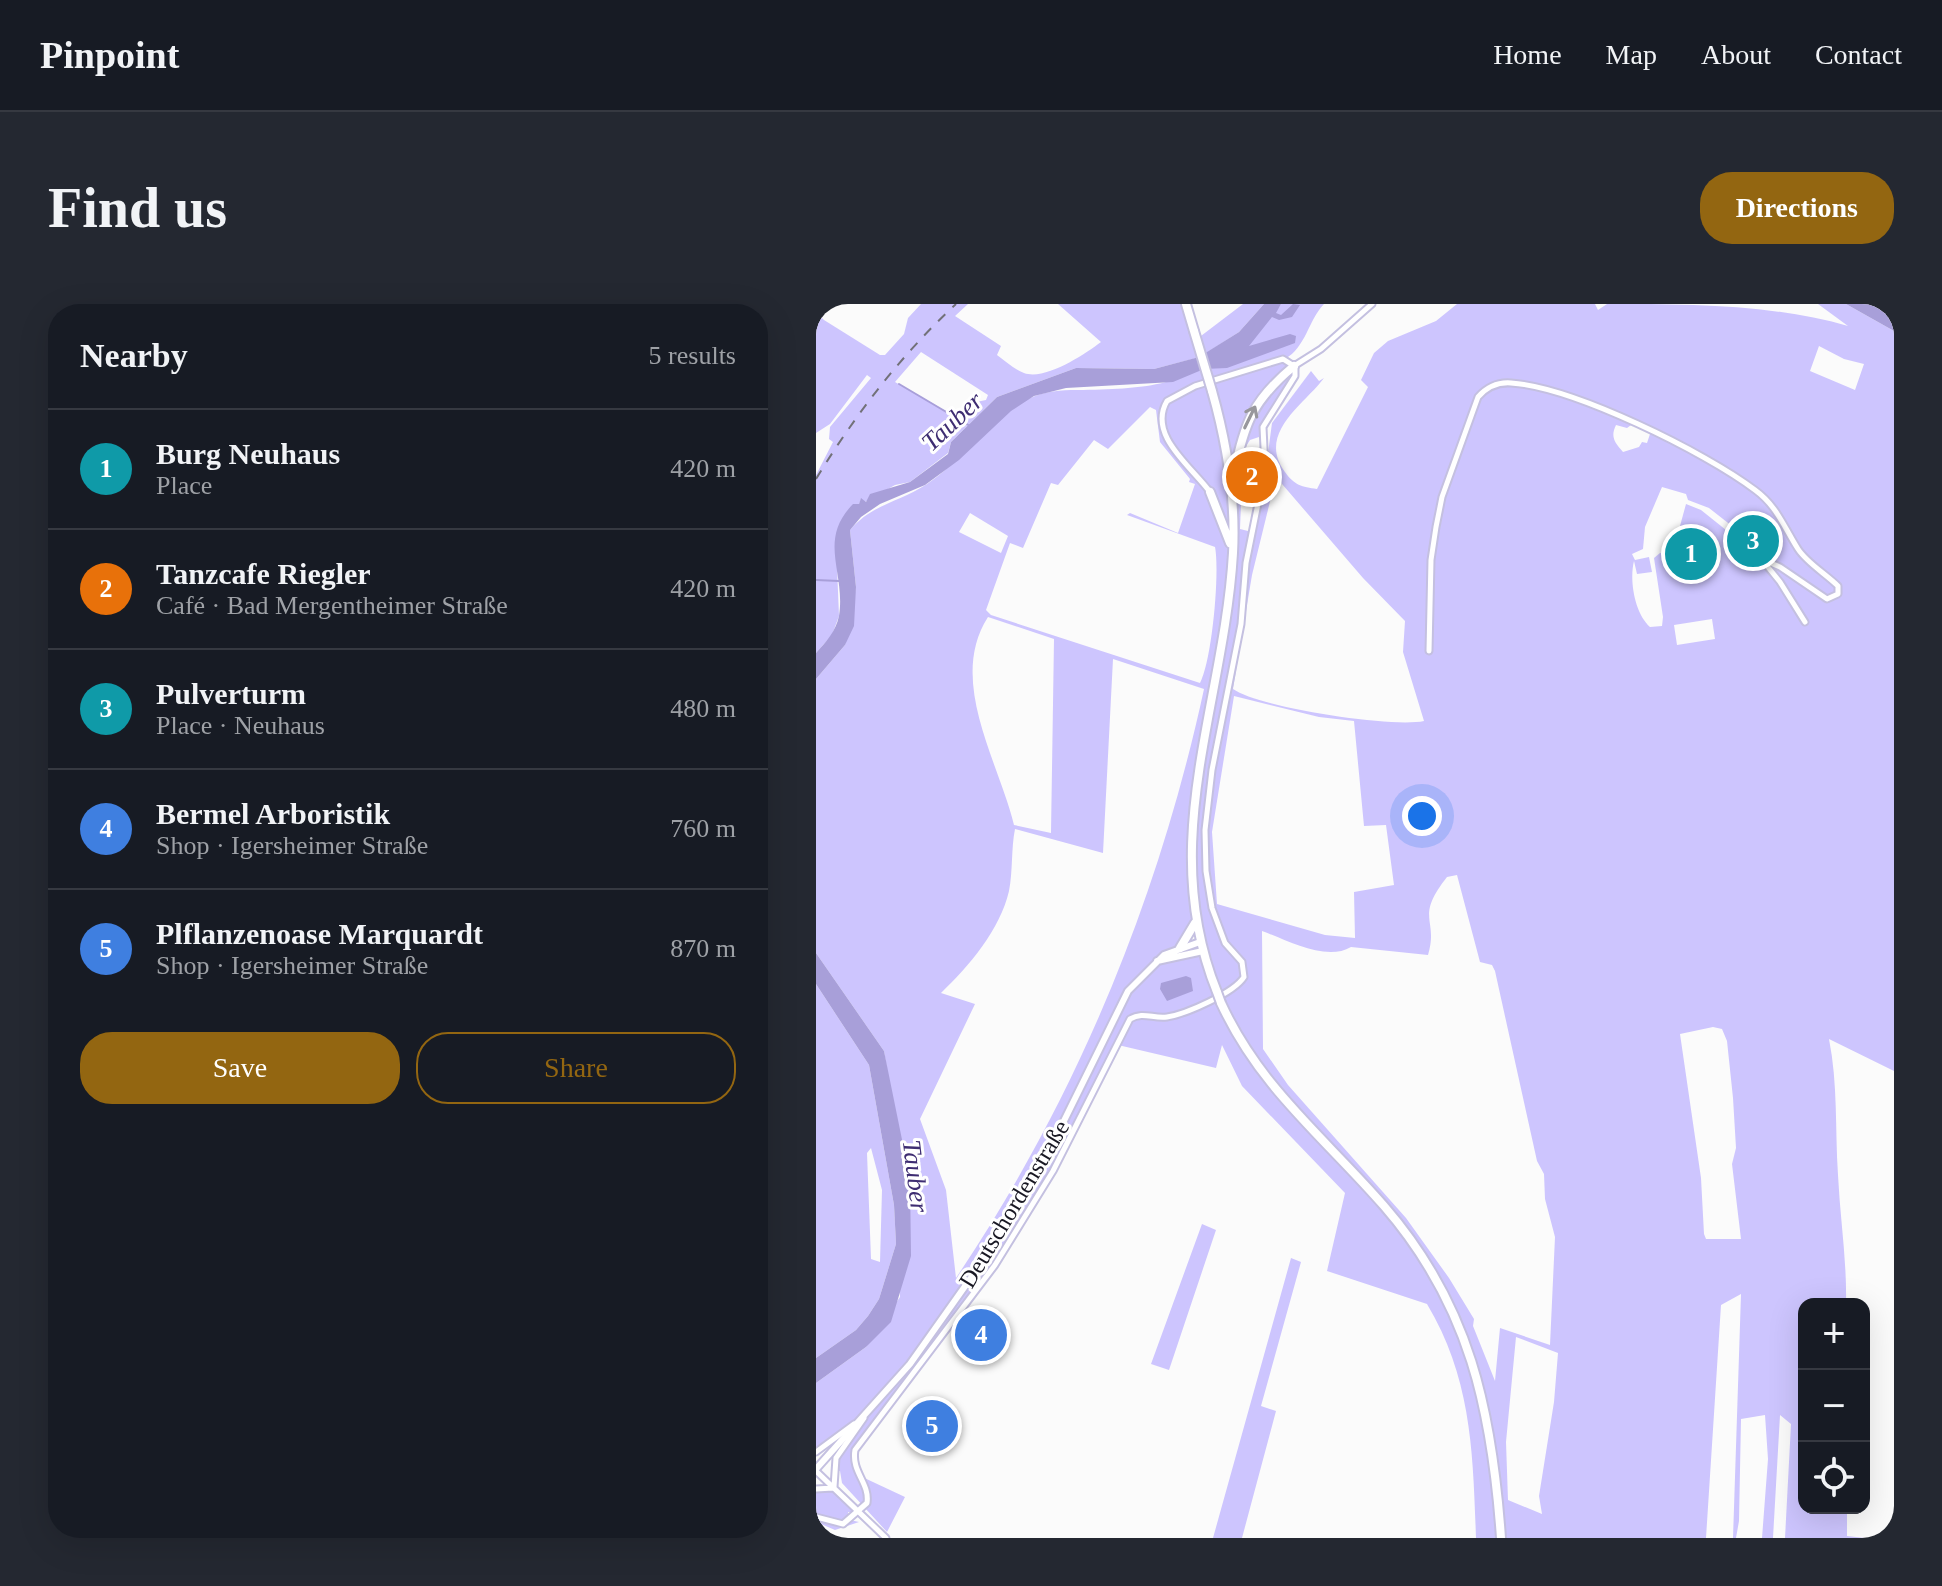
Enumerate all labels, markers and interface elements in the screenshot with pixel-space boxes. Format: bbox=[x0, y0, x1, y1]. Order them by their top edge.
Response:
text: Pinpoint bbox=[40, 34, 179, 76]
text: Home bbox=[1493, 39, 1562, 70]
text: Map bbox=[1606, 39, 1657, 70]
text: About bbox=[1701, 39, 1771, 70]
text: Contact bbox=[1815, 39, 1902, 70]
button: Directions bbox=[1700, 172, 1894, 244]
text: Find us bbox=[48, 177, 227, 239]
text: Nearby bbox=[80, 337, 188, 374]
text: 5 results bbox=[649, 341, 736, 370]
water label: Tauber bbox=[916, 385, 989, 457]
one-way arrow bbox=[1243, 405, 1258, 429]
text: Burg Neuhaus bbox=[156, 437, 340, 470]
pin: 2 bbox=[1226, 447, 1278, 507]
text: 1 bbox=[100, 454, 113, 483]
text: 420 m bbox=[670, 454, 736, 483]
text: Place bbox=[156, 471, 212, 500]
pin: 3 bbox=[1727, 511, 1779, 571]
pin: 1 bbox=[1665, 524, 1717, 584]
text: Tanzcafe Riegler bbox=[156, 557, 371, 590]
text: 2 bbox=[100, 574, 113, 603]
text: 420 m bbox=[670, 574, 736, 603]
text: Café · Bad Mergentheimer Straße bbox=[156, 591, 508, 620]
text: Pulverturm bbox=[156, 677, 306, 710]
text: 3 bbox=[100, 694, 113, 723]
text: 480 m bbox=[670, 694, 736, 723]
text: Place · Neuhaus bbox=[156, 711, 325, 740]
your location bbox=[1402, 796, 1442, 836]
text: Bermel Arboristik bbox=[156, 797, 390, 830]
text: 4 bbox=[100, 814, 113, 843]
text: 760 m bbox=[670, 814, 736, 843]
text: Shop · Igersheimer Straße bbox=[156, 831, 428, 860]
text: Plflanzenoase Marquardt bbox=[156, 917, 483, 950]
text: 5 bbox=[100, 934, 113, 963]
text: 870 m bbox=[670, 934, 736, 963]
text: Shop · Igersheimer Straße bbox=[156, 951, 428, 980]
button: Save bbox=[80, 1032, 400, 1104]
button: Share bbox=[416, 1032, 736, 1104]
street label: Deutschordenstraße bbox=[954, 1116, 1074, 1292]
water label: Tauber bbox=[897, 1138, 934, 1215]
map controls bbox=[1798, 1298, 1870, 1514]
button: + bbox=[1798, 1298, 1870, 1370]
pin: 4 bbox=[955, 1305, 1007, 1365]
button: − bbox=[1798, 1370, 1870, 1442]
pin: 5 bbox=[906, 1396, 958, 1456]
button: locate bbox=[1798, 1442, 1870, 1514]

